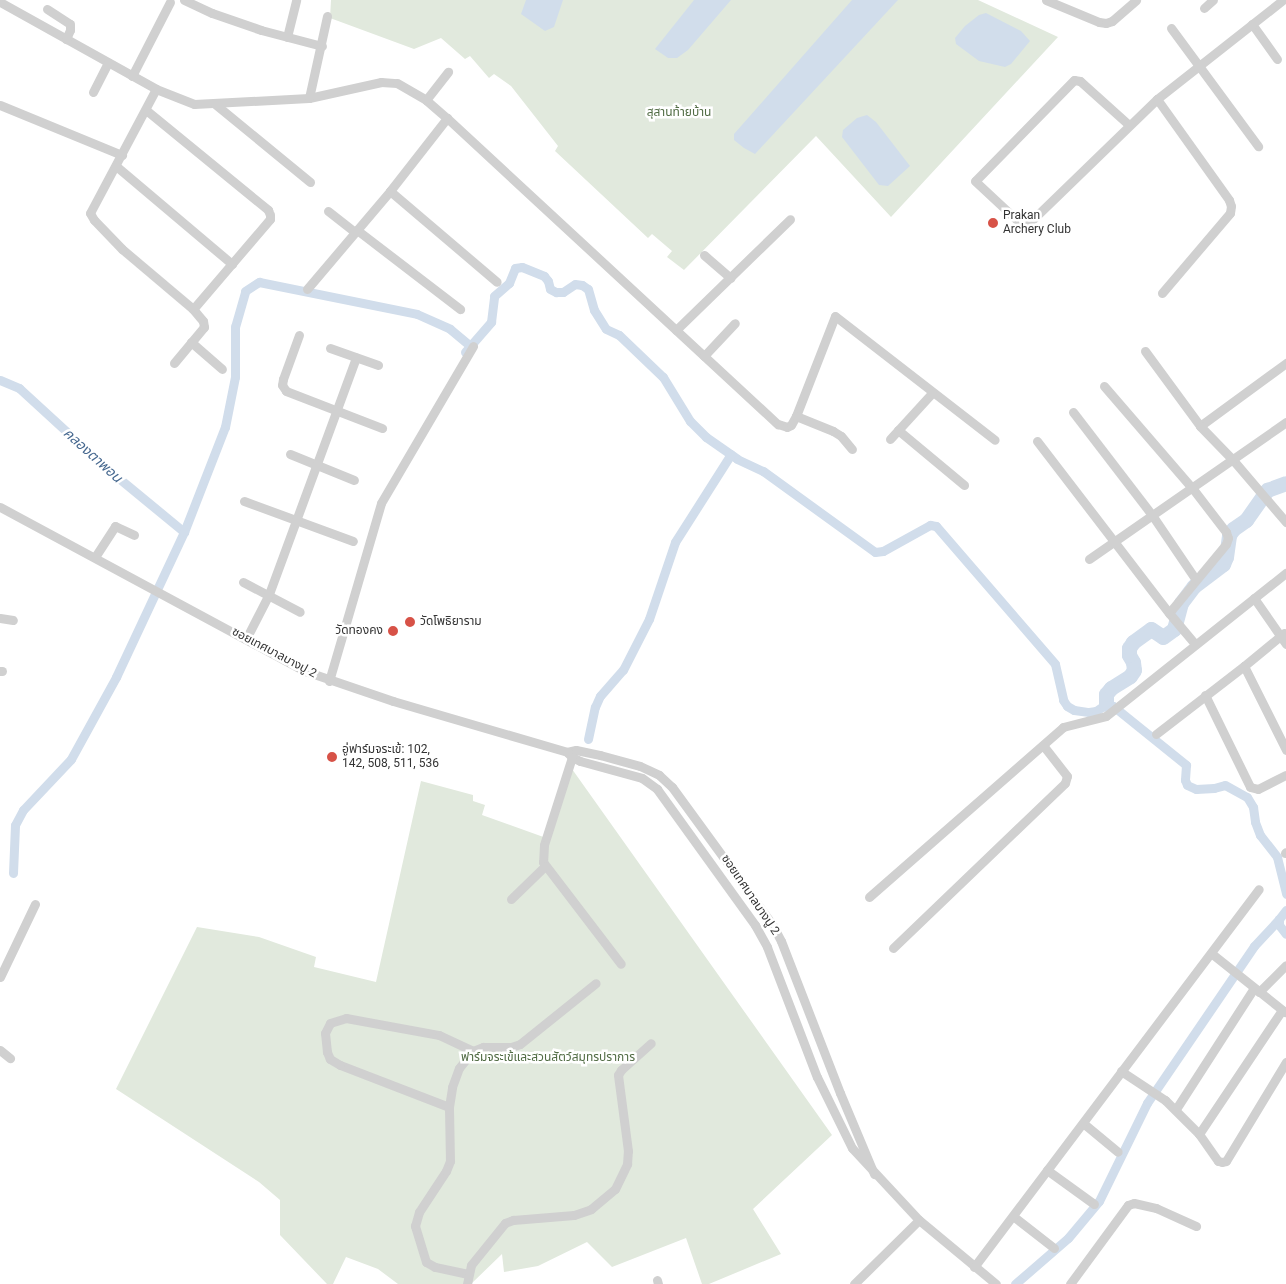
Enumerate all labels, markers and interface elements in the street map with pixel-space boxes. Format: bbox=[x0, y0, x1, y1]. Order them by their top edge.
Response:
park label: สุสานท้ายบ้าน bbox=[647, 106, 711, 120]
place label: Prakan Archery Club bbox=[1003, 209, 1071, 237]
marker: Prakan Archery Club bbox=[987, 217, 999, 229]
water label: คลองตาพอน bbox=[60, 424, 126, 486]
place label: วัดโพธิยาราม bbox=[420, 615, 482, 629]
marker: วัดโพธิยาราม bbox=[404, 616, 416, 628]
place label: วัดทองคง bbox=[335, 624, 383, 638]
street label: ซอยเทศบาลบางปู 2 bbox=[229, 625, 319, 681]
marker: วัดทองคง bbox=[387, 625, 399, 637]
place label: อู่ฟาร์มจระเข้: 102, 142, 508, 511, 536 bbox=[342, 743, 439, 771]
marker: อู่ฟาร์มจระเข้: 102, 142, 508, 511, 536 bbox=[326, 751, 338, 763]
street label: ซอยเทศบาลบางปู 2 bbox=[718, 852, 782, 938]
park label: ฟาร์มจระเข้และสวนสัตว์สมุทรปราการ bbox=[461, 1051, 635, 1065]

